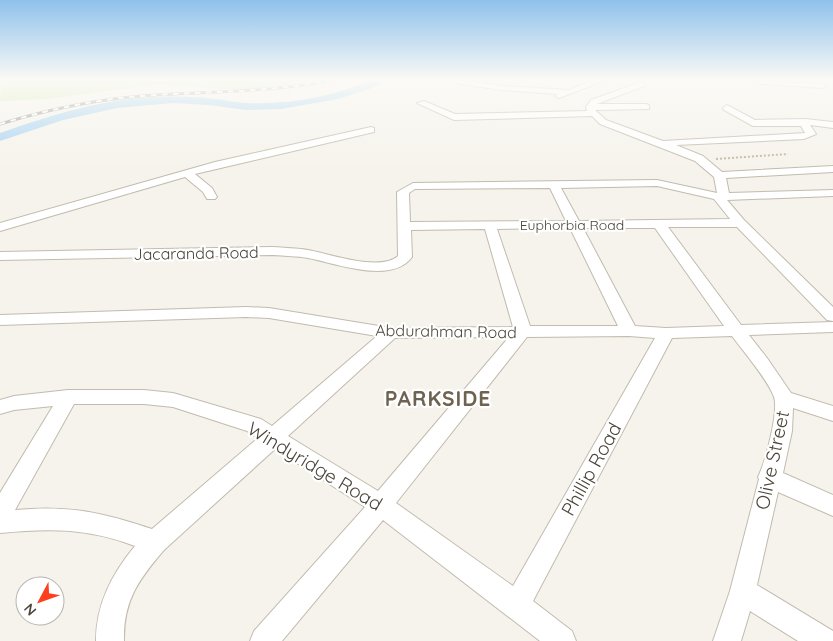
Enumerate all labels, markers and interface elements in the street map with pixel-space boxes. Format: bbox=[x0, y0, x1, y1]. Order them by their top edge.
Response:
street label: Euphorbia Road bbox=[520, 216, 624, 234]
street label: Jacaranda Road bbox=[133, 242, 259, 264]
street label: Abdurahman Road bbox=[375, 320, 517, 342]
district label: PARKSIDE bbox=[385, 385, 491, 411]
street label: Olive Street bbox=[750, 408, 794, 512]
street label: Windyridge Road bbox=[243, 416, 387, 516]
street label: Phillip Road bbox=[556, 418, 626, 520]
north arrow bbox=[15, 576, 65, 626]
text: N bbox=[20, 600, 40, 619]

